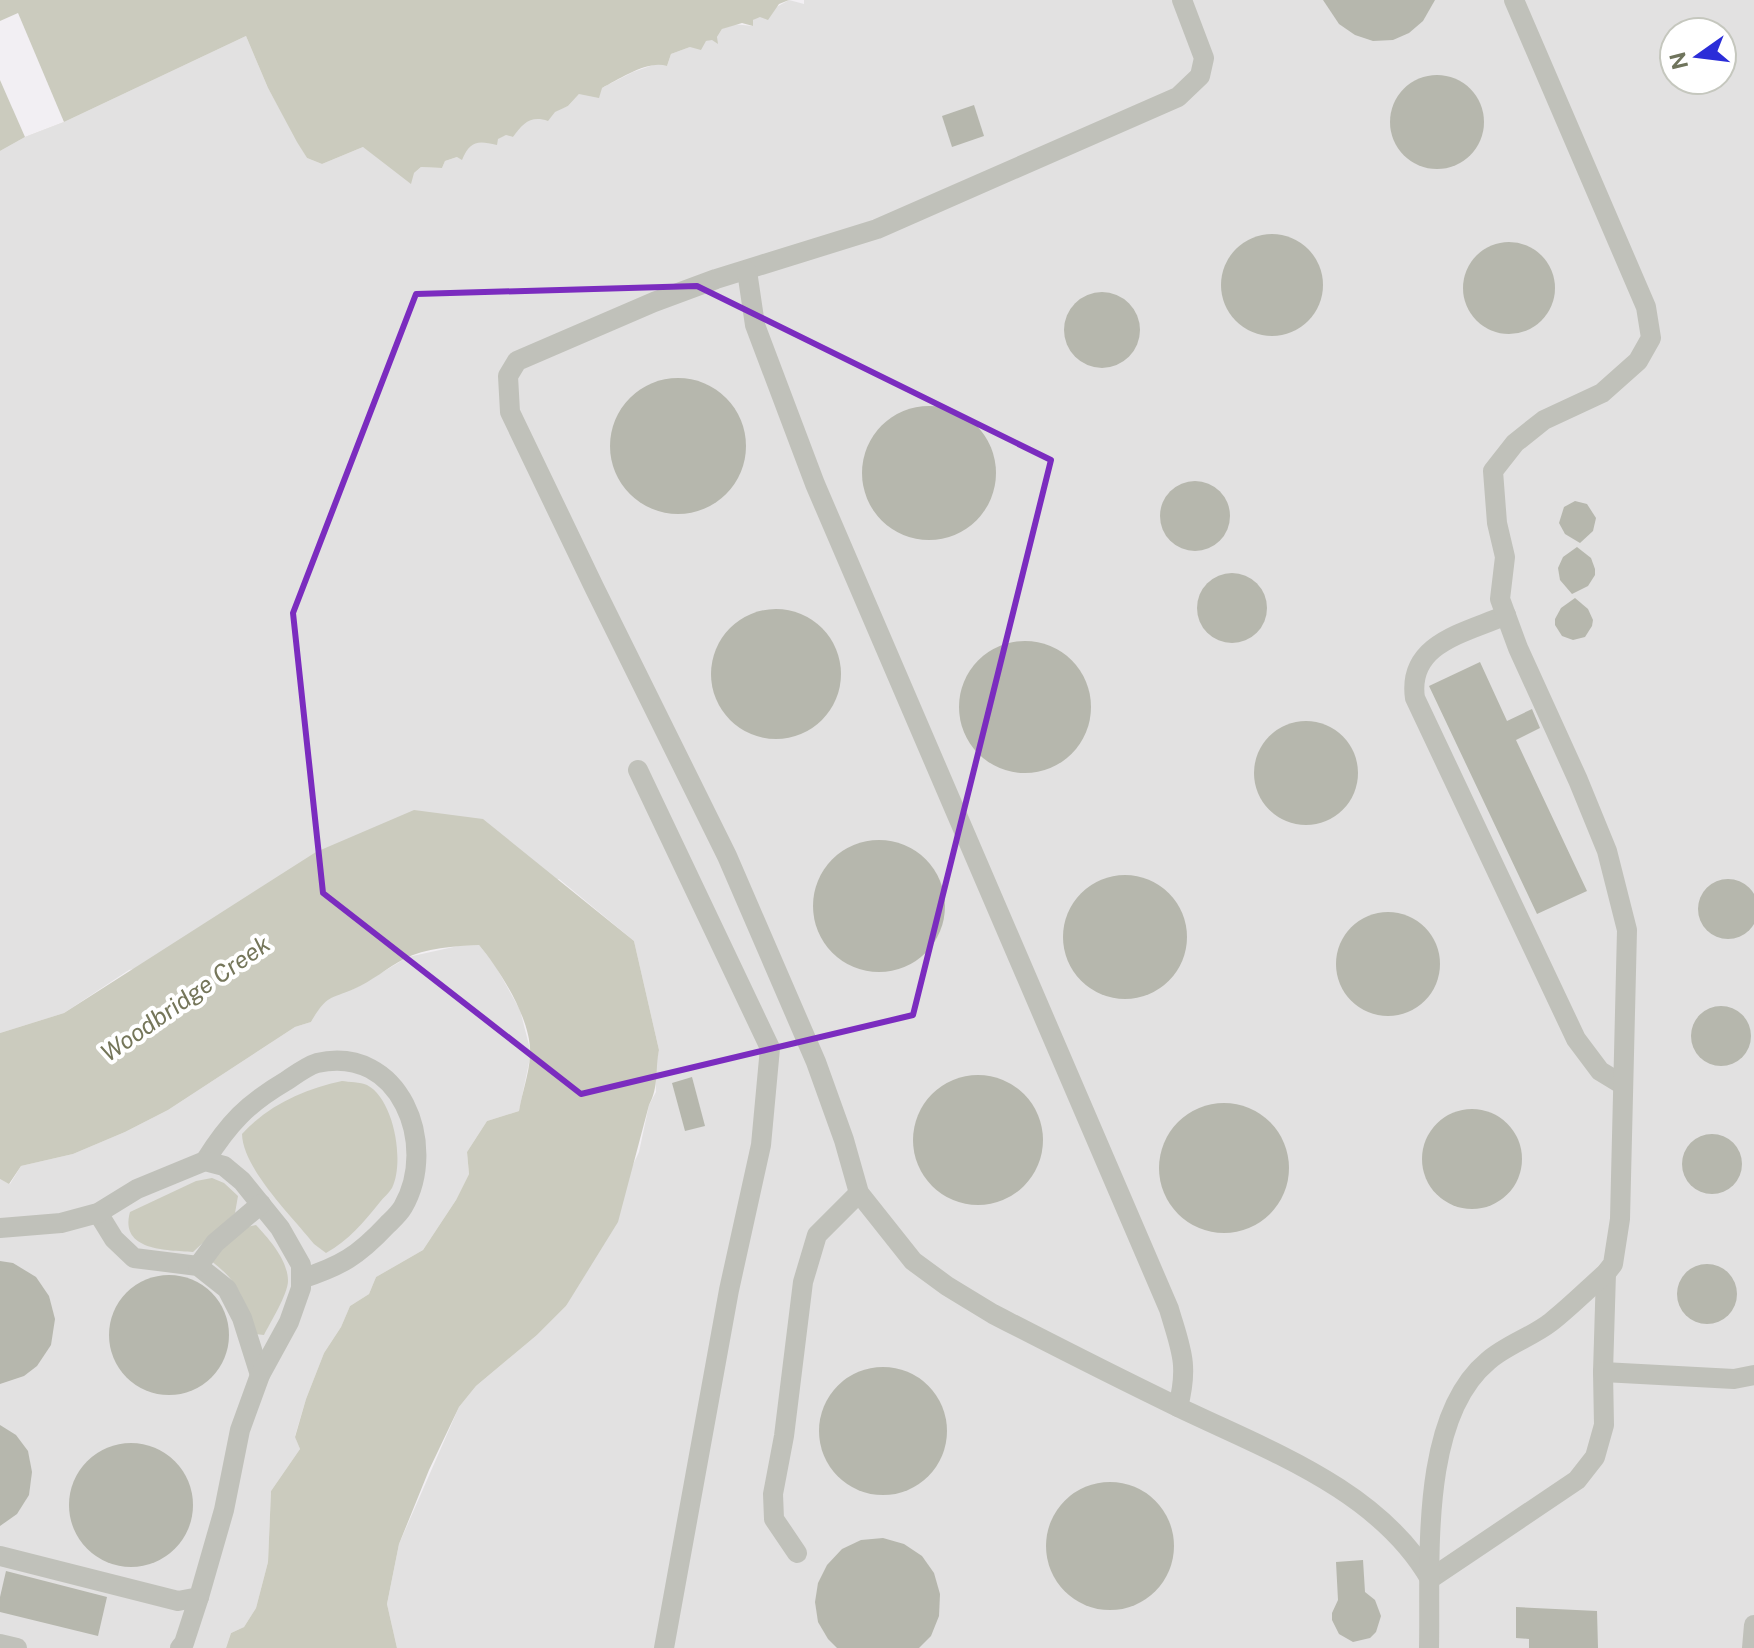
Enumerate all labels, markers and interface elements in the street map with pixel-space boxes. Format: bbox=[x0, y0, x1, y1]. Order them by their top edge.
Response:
north arrow bbox=[1658, 16, 1738, 96]
text: N bbox=[1664, 49, 1693, 72]
water label: Woodbridge Creek bbox=[95, 929, 275, 1067]

